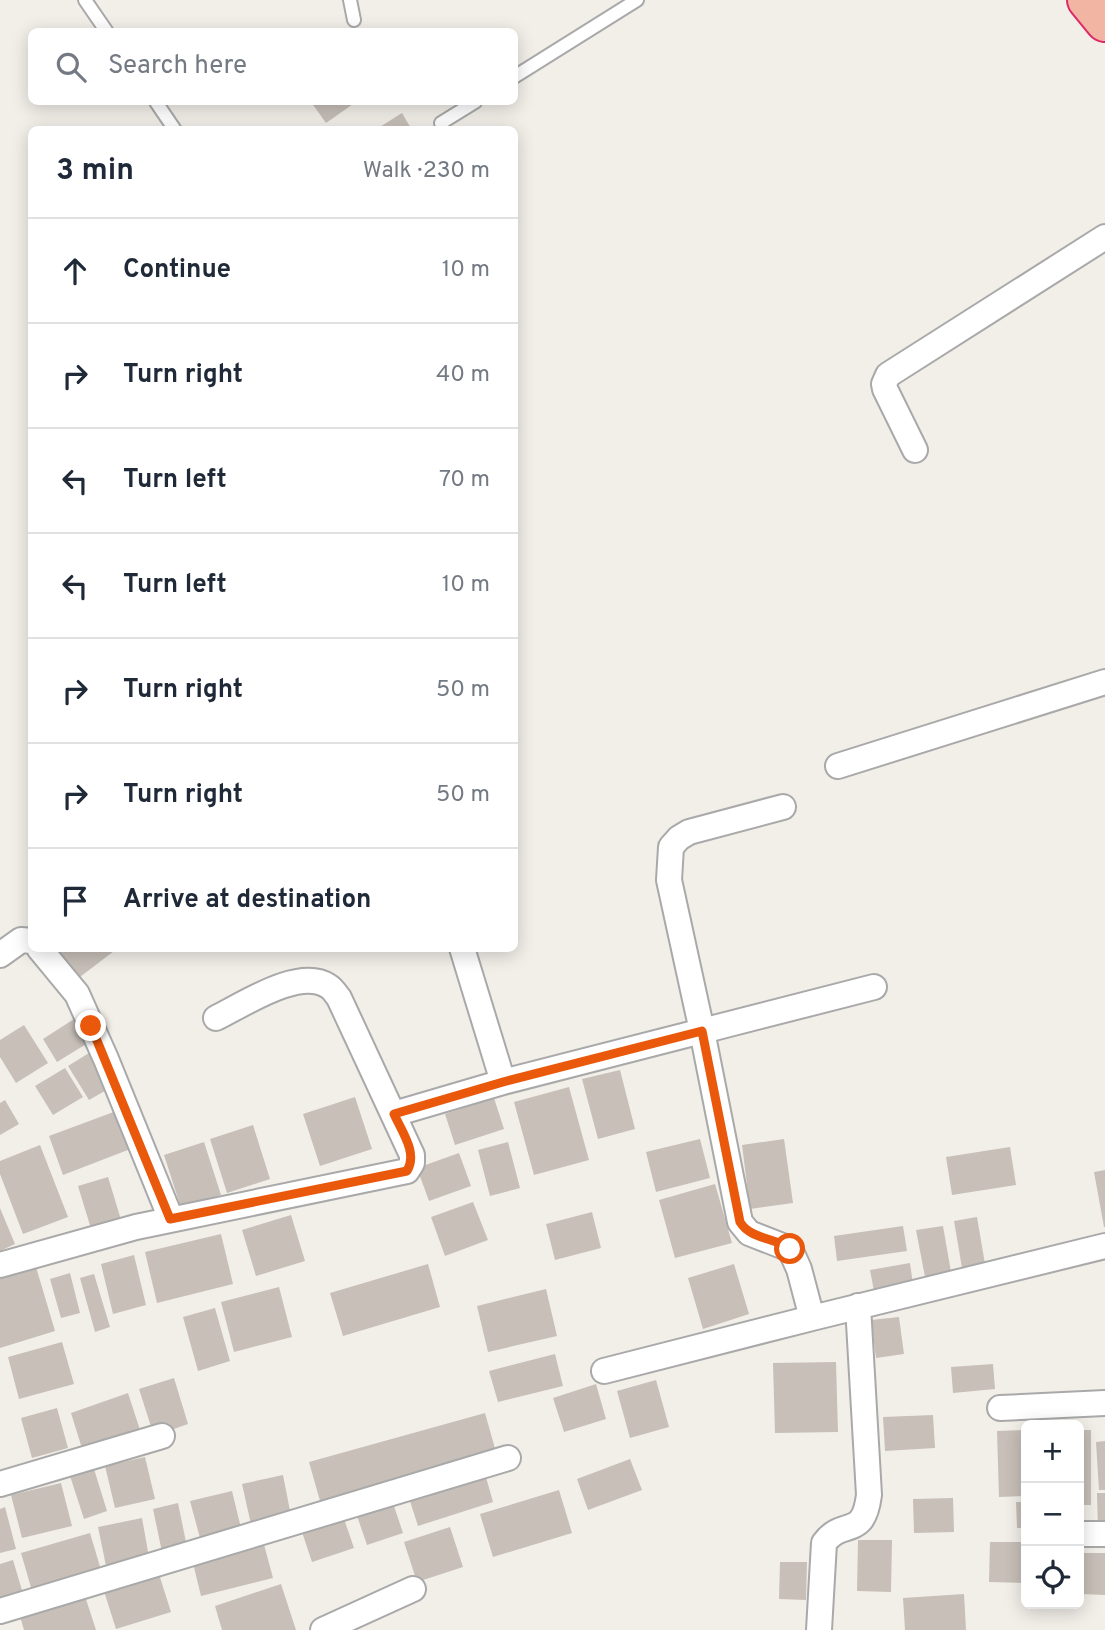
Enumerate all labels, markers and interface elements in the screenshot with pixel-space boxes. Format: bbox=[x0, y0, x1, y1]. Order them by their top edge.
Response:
search box bbox=[28, 28, 518, 105]
icon: search bbox=[52, 48, 90, 86]
text: Search here bbox=[108, 50, 247, 83]
text: 3 min bbox=[56, 153, 134, 190]
text: Walk · 230 m bbox=[363, 157, 490, 186]
icon: ahead bbox=[56, 252, 94, 290]
text: Continue bbox=[123, 254, 231, 287]
text: 10 m bbox=[442, 256, 490, 285]
icon: right bbox=[56, 357, 94, 395]
text: Turn right bbox=[123, 359, 243, 392]
text: 40 m bbox=[436, 361, 490, 390]
icon: left bbox=[56, 462, 94, 500]
text: Turn left bbox=[123, 464, 227, 497]
text: 70 m bbox=[439, 466, 490, 495]
icon: left bbox=[56, 567, 94, 605]
text: Turn left bbox=[123, 569, 227, 602]
text: 10 m bbox=[442, 571, 490, 600]
icon: right bbox=[56, 672, 94, 710]
text: Turn right bbox=[123, 674, 243, 707]
text: 50 m bbox=[436, 676, 490, 705]
icon: right bbox=[56, 777, 94, 815]
text: Turn right bbox=[123, 779, 243, 812]
text: 50 m bbox=[436, 781, 490, 810]
icon: arrive bbox=[56, 882, 94, 920]
text: Arrive at destination bbox=[123, 884, 371, 917]
route end bbox=[75, 1010, 106, 1041]
route start bbox=[774, 1233, 805, 1264]
map controls bbox=[1021, 1420, 1084, 1609]
button: + bbox=[1021, 1420, 1084, 1483]
button: − bbox=[1021, 1483, 1084, 1546]
button: locate bbox=[1021, 1546, 1084, 1609]

